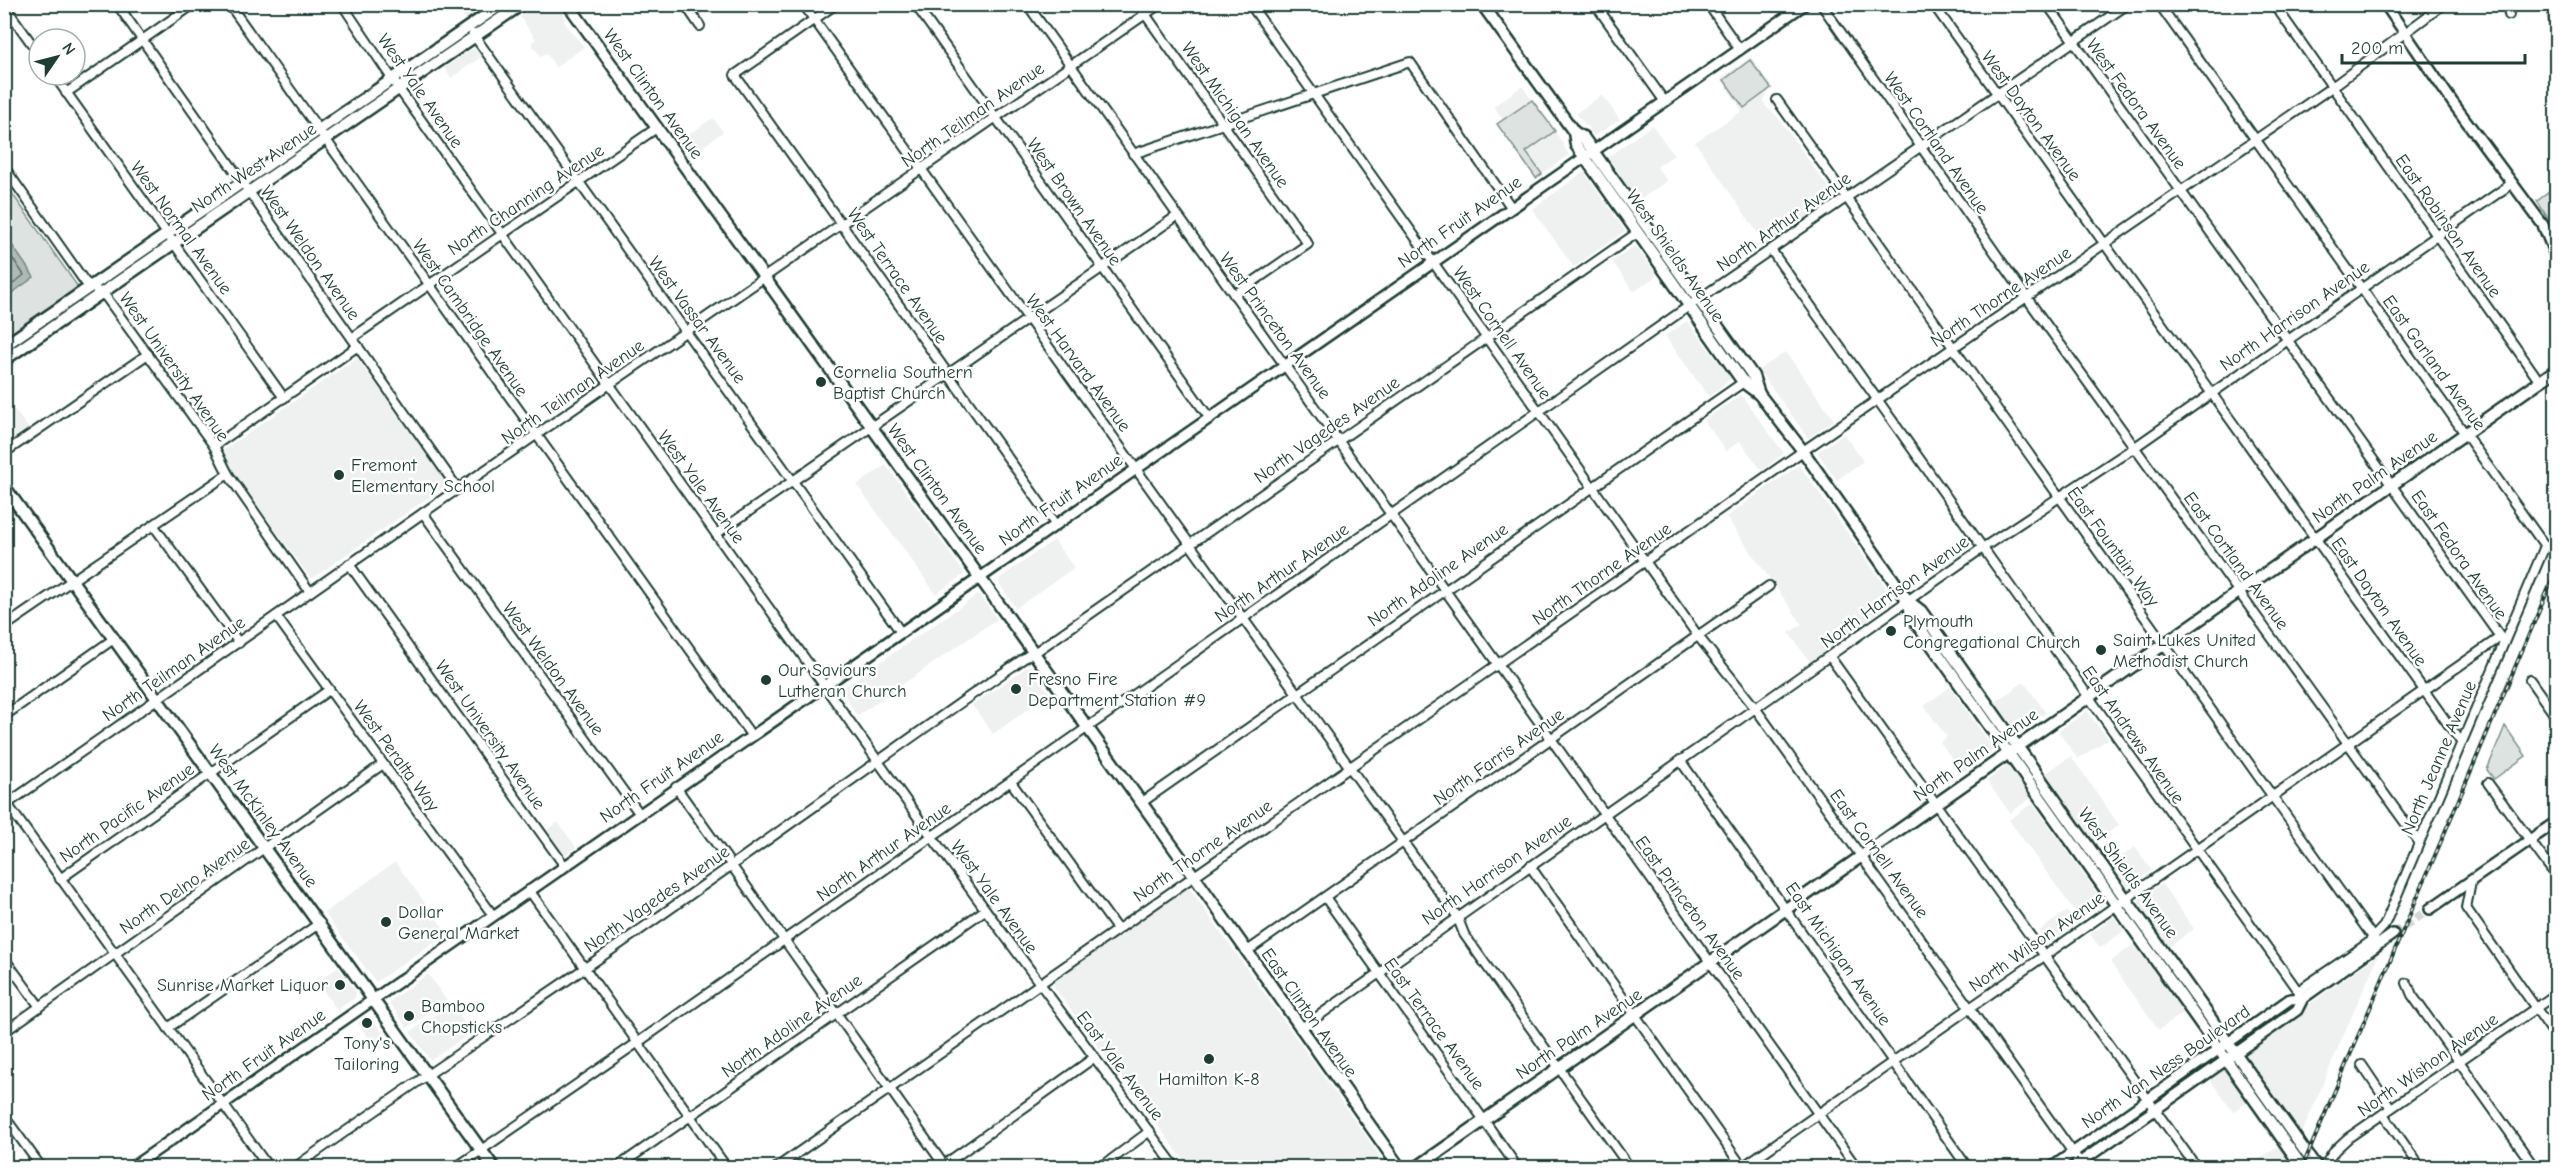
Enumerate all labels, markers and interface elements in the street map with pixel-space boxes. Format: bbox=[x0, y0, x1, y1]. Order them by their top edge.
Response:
street label: West Clinton Avenue bbox=[599, 25, 707, 163]
north arrow bbox=[27, 27, 87, 87]
scale bar bbox=[2342, 27, 2525, 65]
street label: West Yale Avenue bbox=[373, 30, 467, 152]
street label: West Fedora Avenue bbox=[2082, 35, 2190, 173]
street label: West Michigan Avenue bbox=[1177, 38, 1293, 192]
text: 200 m bbox=[2351, 38, 2403, 59]
text: N bbox=[58, 40, 79, 58]
street label: West Dayton Avenue bbox=[1977, 47, 2085, 185]
street label: North Teilman Avenue bbox=[898, 58, 1048, 172]
street label: West Cortland Avenue bbox=[1879, 68, 1993, 218]
street label: North West Avenue bbox=[188, 118, 320, 218]
street label: West Brown Avenue bbox=[1022, 134, 1126, 270]
street label: North Channing Avenue bbox=[444, 140, 608, 260]
street label: East Robinson Avenue bbox=[2391, 150, 2505, 302]
street label: West Normal Avenue bbox=[126, 157, 236, 299]
street label: North Arthur Avenue bbox=[1713, 168, 1855, 276]
street label: North Fruit Avenue bbox=[1394, 171, 1526, 273]
street label: West Weldon Avenue bbox=[256, 182, 364, 324]
street label: West Shields Avenue bbox=[1622, 186, 1728, 326]
street label: West Terrace Avenue bbox=[842, 204, 952, 348]
street label: West Cambridge Avenue bbox=[408, 235, 532, 401]
street label: North Thorne Avenue bbox=[1927, 242, 2075, 352]
street label: West Princeton Avenue bbox=[1215, 249, 1335, 403]
street label: West Vassar Avenue bbox=[644, 252, 750, 388]
street label: North Harrison Avenue bbox=[2216, 256, 2374, 376]
street label: West Cornell Avenue bbox=[1448, 262, 1556, 404]
street label: West University Avenue bbox=[115, 288, 233, 446]
street label: West Harvard Avenue bbox=[1021, 290, 1135, 436]
street label: East Garland Avenue bbox=[2378, 291, 2490, 435]
street label: North Teilman Avenue bbox=[498, 335, 648, 449]
place label: Cornelia Southern Baptist Church bbox=[833, 362, 973, 404]
street label: North Vagedes Avenue bbox=[1250, 372, 1404, 488]
marker: Cornelia Southern Baptist Church bbox=[814, 375, 828, 389]
street label: West Clinton Avenue bbox=[883, 420, 991, 558]
street label: West Yale Avenue bbox=[653, 426, 749, 548]
street label: North Palm Avenue bbox=[2309, 426, 2441, 528]
street label: North Fruit Avenue bbox=[995, 449, 1127, 551]
place label: Fremont Elementary School bbox=[351, 455, 495, 497]
marker: Fremont Elementary School bbox=[332, 468, 346, 482]
street label: East Fountain Way bbox=[2063, 483, 2164, 612]
street label: East Fedora Avenue bbox=[2406, 486, 2512, 624]
street label: East Cortland Avenue bbox=[2179, 488, 2293, 634]
street label: North Thorne Avenue bbox=[1528, 518, 1676, 630]
street label: North Arthur Avenue bbox=[1211, 519, 1353, 627]
street label: North Adoline Avenue bbox=[1364, 519, 1512, 631]
street label: North Harrison Avenue bbox=[1817, 531, 1973, 653]
street label: East Dayton Avenue bbox=[2327, 534, 2431, 670]
street label: West Weldon Avenue bbox=[498, 598, 608, 740]
place label: Plymouth Congregational Church bbox=[1903, 611, 2081, 653]
street label: North Teilman Avenue bbox=[99, 612, 249, 726]
marker: Plymouth Congregational Church bbox=[1884, 624, 1898, 638]
place label: Saint Lukes United Methodist Church bbox=[2113, 630, 2256, 672]
marker: Saint Lukes United Methodist Church bbox=[2094, 643, 2108, 657]
street label: West University Avenue bbox=[431, 656, 549, 814]
place label: Our Saviours Lutheran Church bbox=[778, 660, 907, 702]
street label: East Andrews Avenue bbox=[2077, 662, 2189, 808]
place label: Fresno Fire Department Station #9 bbox=[1028, 669, 1206, 711]
marker: Our Saviours Lutheran Church bbox=[759, 673, 773, 687]
street label: North Jeanne Avenue bbox=[2397, 678, 2481, 838]
marker: Fresno Fire Department Station #9 bbox=[1009, 682, 1023, 696]
street label: West Peralta Way bbox=[349, 696, 444, 816]
street label: North Farris Avenue bbox=[1430, 704, 1568, 810]
street label: North Palm Avenue bbox=[1910, 704, 2042, 806]
street label: North Fruit Avenue bbox=[596, 726, 728, 828]
street label: West McKinley Avenue bbox=[204, 740, 322, 892]
street label: North Pacific Avenue bbox=[56, 759, 198, 867]
street label: East Cornell Avenue bbox=[1825, 785, 1933, 923]
street label: North Thorne Avenue bbox=[1129, 795, 1277, 907]
street label: North Arthur Avenue bbox=[813, 798, 955, 906]
street label: West Shields Avenue bbox=[2074, 804, 2182, 942]
street label: North Harrison Avenue bbox=[1418, 810, 1576, 930]
street label: East Princeton Avenue bbox=[1631, 832, 1749, 984]
street label: North Delno Avenue bbox=[116, 833, 254, 939]
street label: West Yale Avenue bbox=[946, 836, 1042, 958]
street label: North Vagedes Avenue bbox=[580, 841, 734, 957]
street label: East Michigan Avenue bbox=[1781, 878, 1895, 1030]
street label: North Wilson Avenue bbox=[1965, 887, 2109, 997]
place label: Dollar General Market bbox=[398, 902, 520, 944]
marker: Dollar General Market bbox=[379, 915, 393, 929]
street label: East Clinton Avenue bbox=[1257, 944, 1361, 1082]
street label: East Terrace Avenue bbox=[1379, 954, 1489, 1094]
street label: North Adoline Avenue bbox=[718, 970, 866, 1082]
place label: Sunrise Market Liquor bbox=[157, 975, 329, 996]
marker: Sunrise Market Liquor bbox=[333, 978, 347, 992]
street label: North Palm Avenue bbox=[1512, 984, 1646, 1084]
place label: Bamboo Chopsticks bbox=[421, 996, 502, 1038]
street label: North Van Ness Boulevard bbox=[2078, 1001, 2254, 1133]
street label: North Fruit Avenue bbox=[198, 1004, 330, 1106]
street label: East Yale Avenue bbox=[1072, 1007, 1168, 1125]
marker: Bamboo Chopsticks bbox=[402, 1009, 416, 1023]
street label: North Wishon Avenue bbox=[2354, 1009, 2502, 1121]
marker: Tony's Tailoring bbox=[360, 1016, 374, 1030]
place label: Tony's Tailoring bbox=[334, 1033, 400, 1075]
marker: Hamilton K-8 bbox=[1202, 1052, 1216, 1066]
place label: Hamilton K-8 bbox=[1158, 1069, 1260, 1090]

